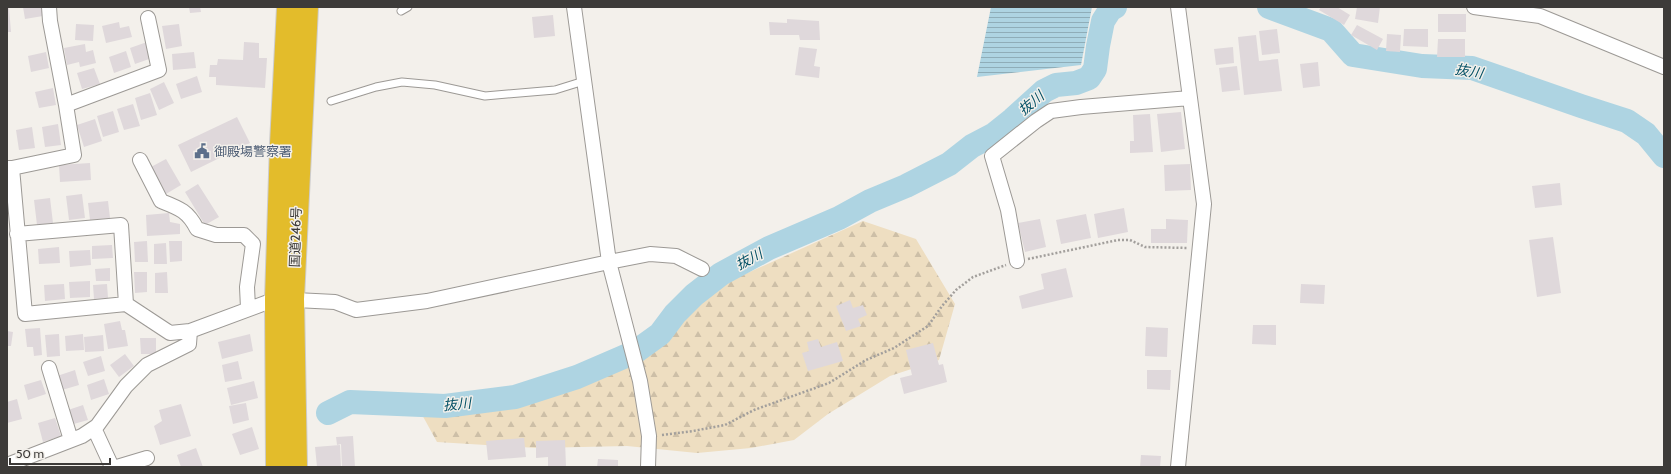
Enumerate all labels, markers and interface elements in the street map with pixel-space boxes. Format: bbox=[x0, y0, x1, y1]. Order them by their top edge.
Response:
water label: 抜川 bbox=[1454, 60, 1486, 83]
water label: 抜川 bbox=[1014, 86, 1049, 119]
public building icon: 御殿場警察署 bbox=[193, 142, 211, 160]
place label: 御殿場警察署 bbox=[214, 143, 292, 159]
street label: 国道246号 bbox=[286, 206, 304, 268]
water label: 抜川 bbox=[732, 244, 767, 274]
water label: 抜川 bbox=[442, 394, 474, 414]
scale bar bbox=[10, 440, 110, 466]
text: 50 m bbox=[16, 446, 44, 461]

